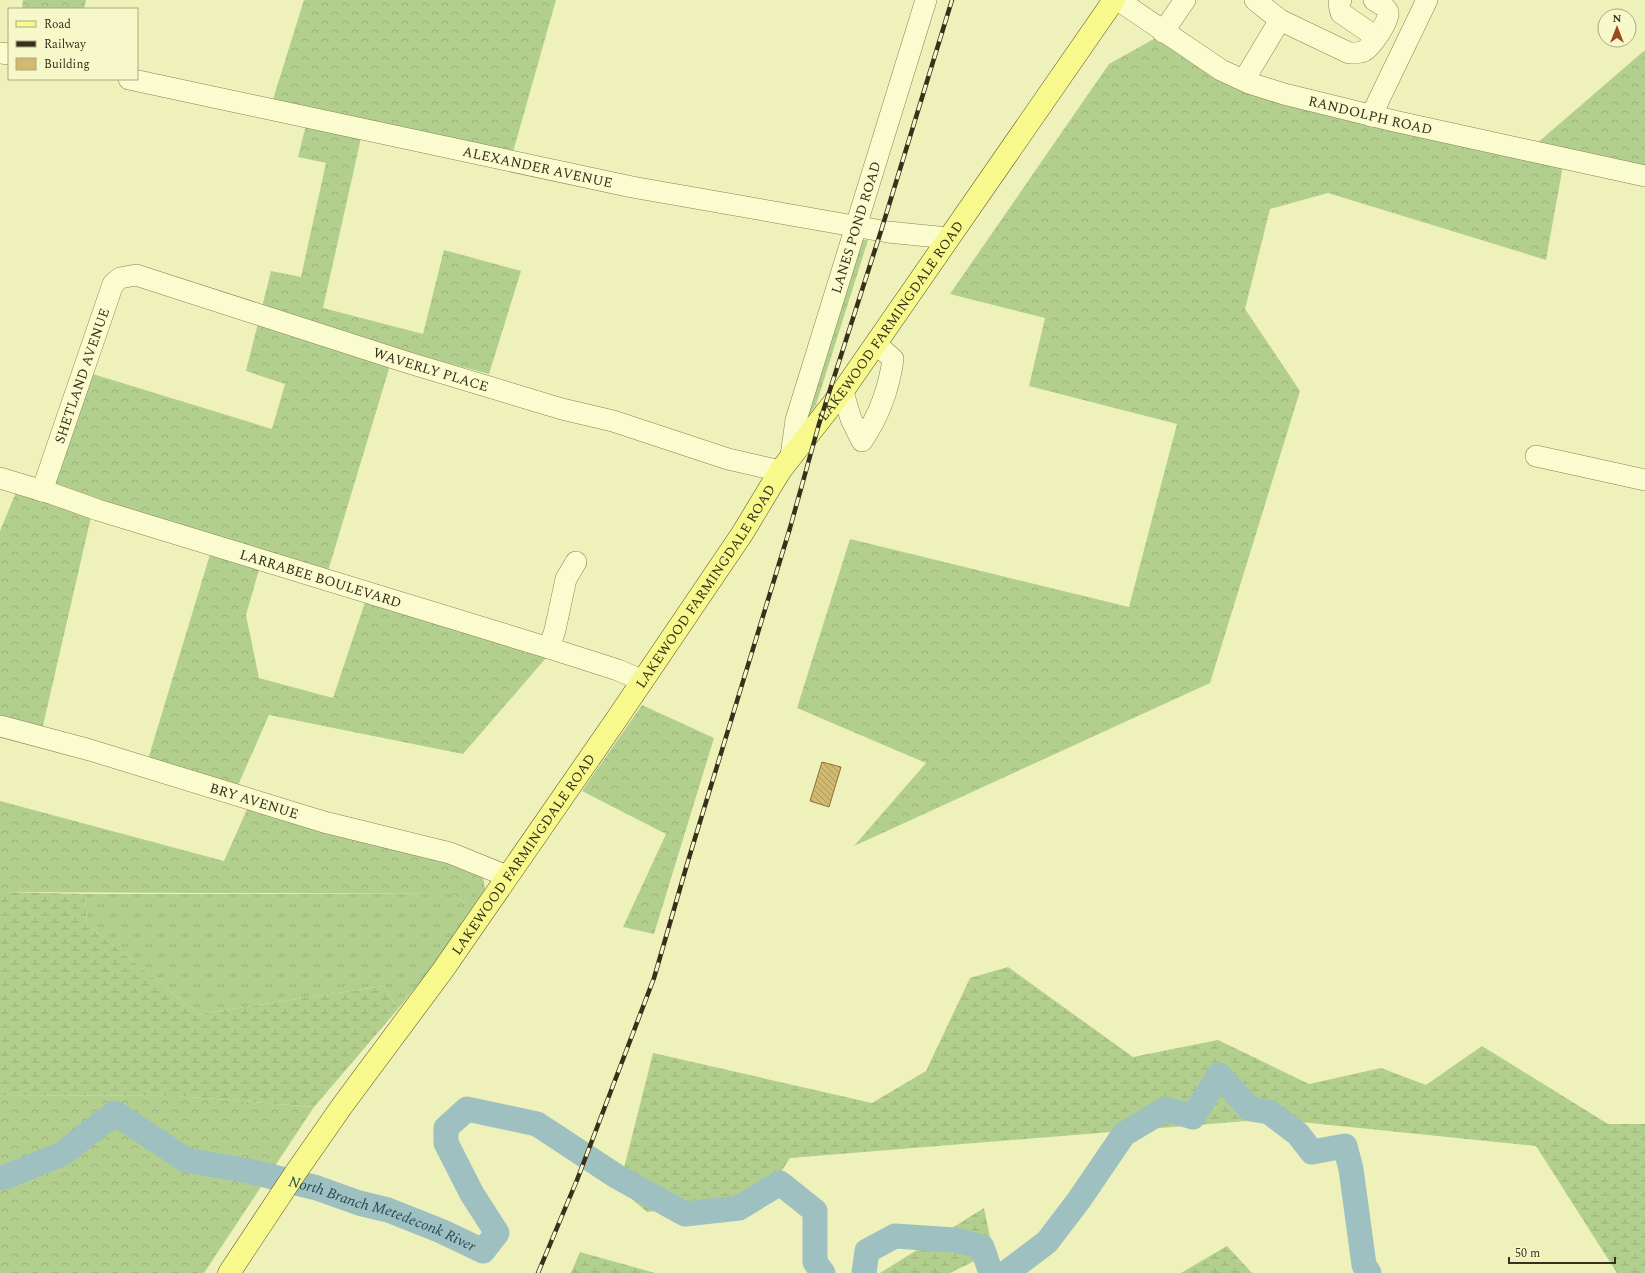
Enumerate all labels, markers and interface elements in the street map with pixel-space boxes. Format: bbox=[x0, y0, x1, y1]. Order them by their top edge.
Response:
legend bbox=[8, 8, 138, 80]
north arrow bbox=[1597, 8, 1637, 48]
text: N bbox=[1613, 10, 1622, 27]
text: Road bbox=[44, 15, 71, 34]
text: Railway bbox=[44, 35, 87, 54]
text: Building bbox=[44, 55, 90, 74]
street label: RANDOLPH ROAD bbox=[1306, 90, 1435, 140]
street label: ALEXANDER AVENUE bbox=[461, 140, 615, 193]
street label: LANES POND ROAD bbox=[825, 159, 886, 296]
street label: LAKEWOOD FARMINGDALE ROAD bbox=[813, 216, 968, 425]
street label: SHETLAND AVENUE bbox=[49, 305, 115, 446]
street label: WAVERLY PLACE bbox=[371, 342, 491, 397]
street label: LAKEWOOD FARMINGDALE ROAD bbox=[630, 480, 780, 692]
street label: LARRABEE BOULEVARD bbox=[237, 543, 404, 613]
street label: LAKEWOOD FARMINGDALE ROAD bbox=[446, 749, 600, 959]
street label: BRY AVENUE bbox=[207, 777, 301, 824]
water label: North Branch Metedeconk River bbox=[286, 1170, 481, 1258]
scale bar bbox=[1509, 1239, 1615, 1265]
text: 50 m bbox=[1515, 1244, 1540, 1263]

